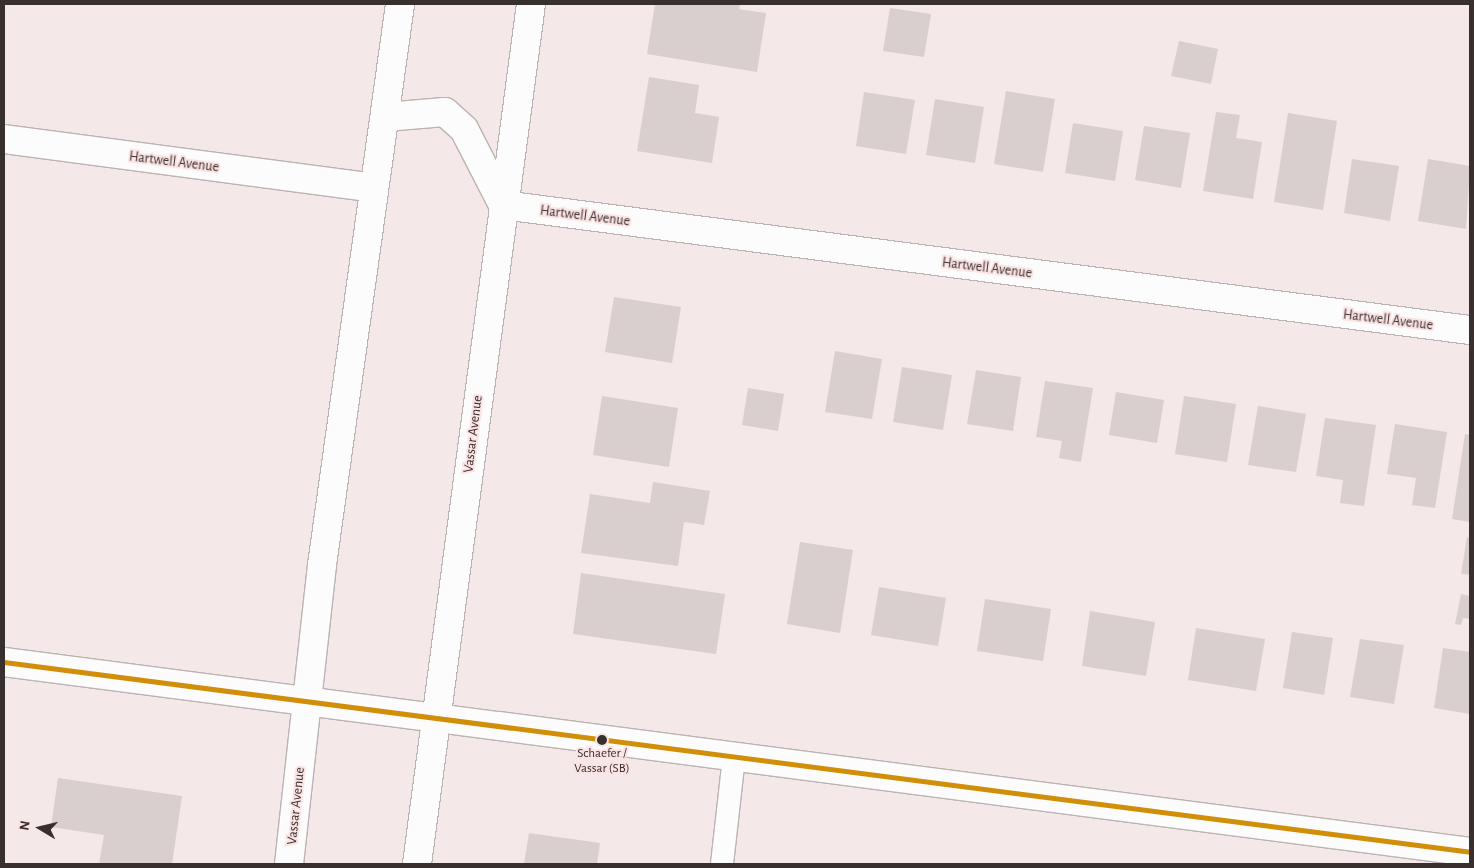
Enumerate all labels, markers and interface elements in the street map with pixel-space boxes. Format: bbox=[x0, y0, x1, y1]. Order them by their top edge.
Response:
street label: Hartwell Avenue bbox=[128, 148, 220, 176]
street label: Hartwell Avenue bbox=[539, 202, 631, 230]
street label: Hartwell Avenue bbox=[941, 254, 1033, 282]
street label: Hartwell Avenue bbox=[1342, 306, 1434, 334]
street label: Vassar Avenue bbox=[460, 394, 486, 474]
marker: Schaefer / Vassar (SB) bbox=[597, 735, 607, 745]
place label: Schaefer / Vassar (SB) bbox=[574, 747, 630, 778]
street label: Vassar Avenue bbox=[284, 766, 308, 846]
north arrow bbox=[15, 803, 65, 853]
text: N bbox=[18, 820, 33, 832]

